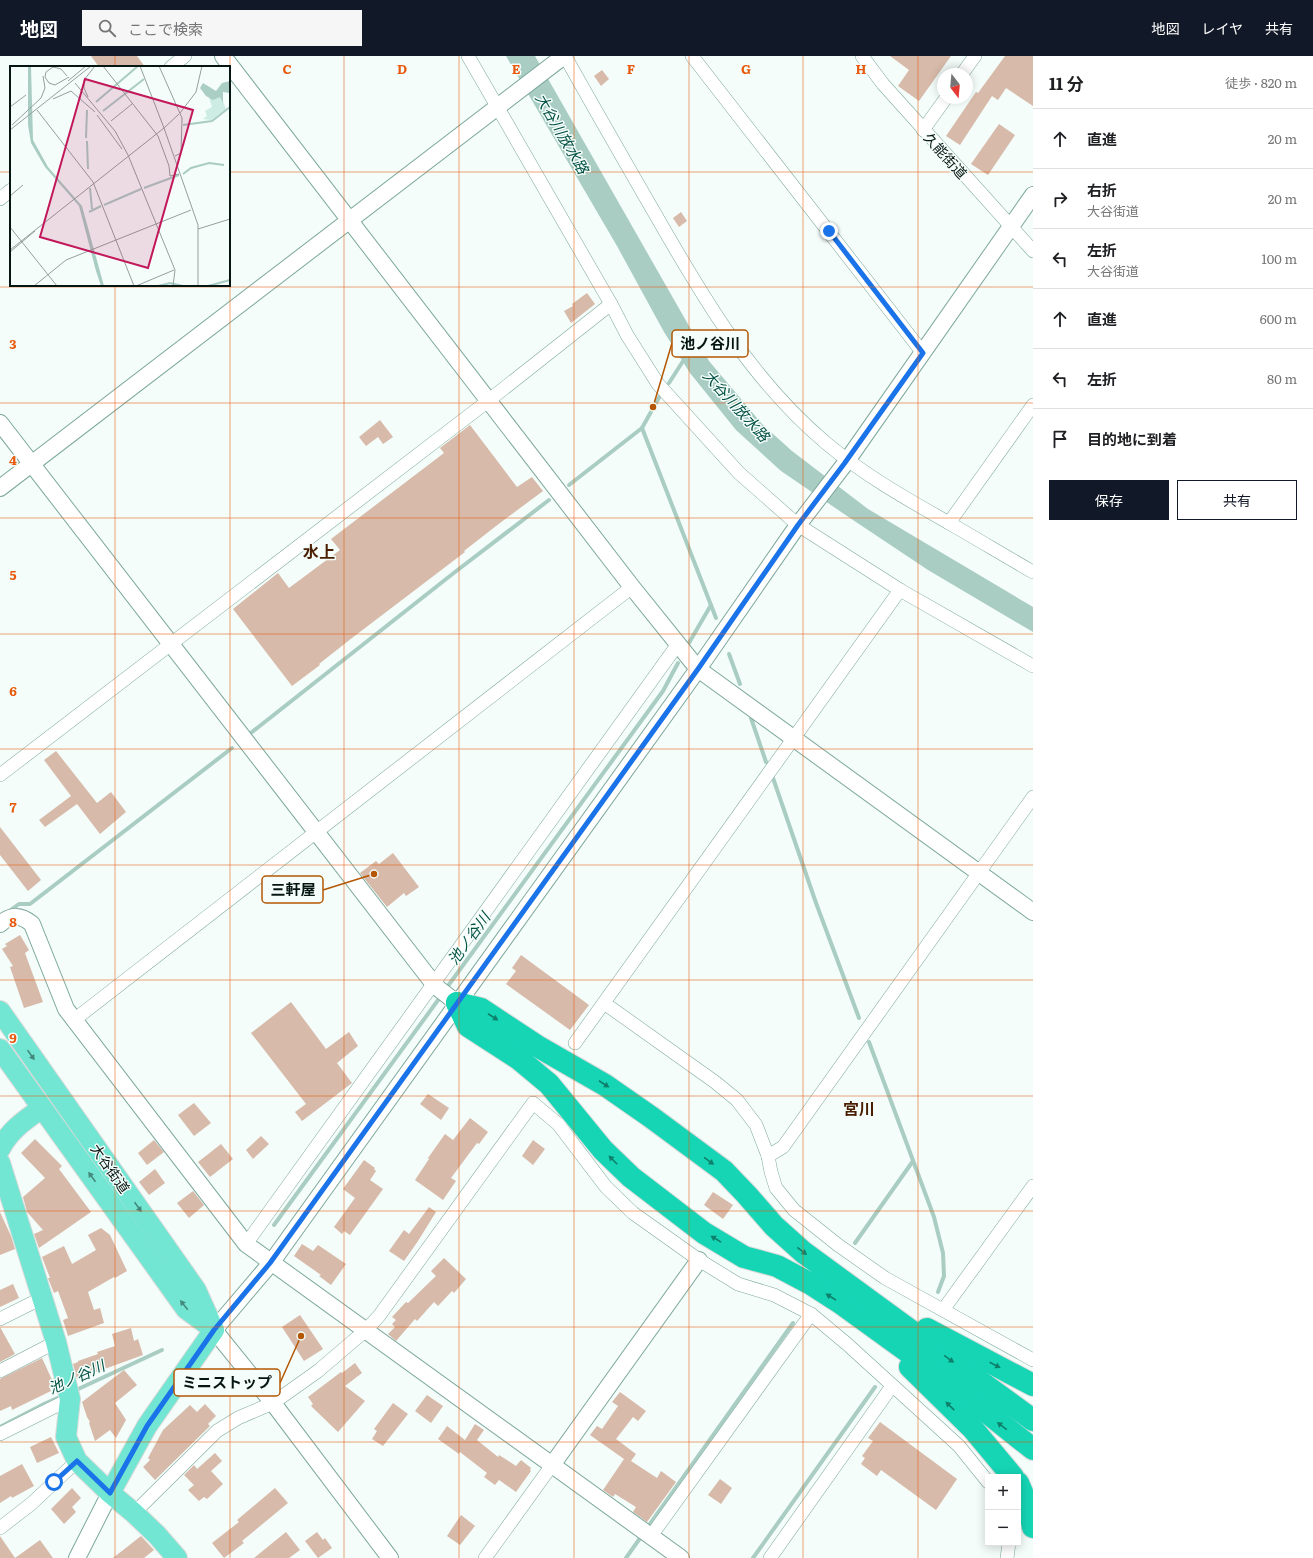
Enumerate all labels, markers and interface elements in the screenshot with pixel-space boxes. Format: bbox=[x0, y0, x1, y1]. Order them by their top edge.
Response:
search box bbox=[82, 10, 362, 46]
text: 地図 bbox=[20, 14, 58, 42]
icon: search bbox=[96, 17, 118, 39]
text: ここで検索 bbox=[128, 17, 203, 40]
text: 地図 bbox=[1151, 18, 1179, 38]
text: レイヤ bbox=[1201, 18, 1243, 38]
text: 共有 bbox=[1265, 18, 1293, 38]
text: C bbox=[282, 59, 292, 78]
text: D bbox=[397, 59, 407, 78]
text: E bbox=[512, 59, 521, 78]
text: F bbox=[627, 59, 635, 78]
text: G bbox=[741, 59, 751, 78]
text: H bbox=[856, 59, 867, 78]
inset map bbox=[10, 66, 230, 286]
north arrow bbox=[937, 68, 973, 104]
text: 11 分 bbox=[1049, 70, 1083, 95]
text: 徒歩 · 820 m bbox=[1225, 73, 1297, 92]
water label: 大谷川放水路 bbox=[531, 88, 596, 179]
text: 直進 bbox=[1087, 127, 1117, 150]
street label: 久能街道 bbox=[920, 128, 972, 182]
icon: ahead bbox=[1049, 128, 1071, 150]
text: 20 m bbox=[1268, 129, 1297, 148]
text: 右折 bbox=[1087, 178, 1117, 201]
icon: right bbox=[1049, 188, 1071, 210]
text: 20 m bbox=[1268, 189, 1297, 208]
text: 大谷街道 bbox=[1087, 201, 1139, 220]
route end bbox=[820, 222, 838, 240]
text: 左折 bbox=[1087, 238, 1117, 261]
icon: left bbox=[1049, 248, 1071, 270]
text: 100 m bbox=[1261, 249, 1297, 268]
text: 大谷街道 bbox=[1087, 261, 1139, 280]
text: 直進 bbox=[1087, 307, 1117, 330]
icon: ahead bbox=[1049, 308, 1071, 330]
text: 600 m bbox=[1260, 309, 1297, 328]
callout: 池ノ谷川 bbox=[672, 330, 748, 357]
text: 池ノ谷川 bbox=[680, 331, 740, 354]
text: 3 bbox=[9, 334, 17, 353]
water label: 大谷川放水路 bbox=[698, 364, 777, 448]
text: 左折 bbox=[1087, 367, 1117, 390]
icon: left bbox=[1049, 368, 1071, 390]
text: 80 m bbox=[1267, 369, 1297, 388]
text: 目的地に到着 bbox=[1087, 427, 1177, 450]
icon: arrive bbox=[1049, 428, 1071, 450]
text: 4 bbox=[9, 450, 17, 469]
button: 保存 bbox=[1049, 480, 1169, 520]
button: 共有 bbox=[1177, 480, 1297, 520]
district label: 水上 bbox=[303, 539, 335, 563]
text: 5 bbox=[9, 565, 17, 584]
text: 6 bbox=[9, 681, 17, 700]
text: 7 bbox=[9, 797, 17, 816]
callout: 三軒屋 bbox=[262, 876, 323, 903]
text: 三軒屋 bbox=[270, 877, 316, 900]
water label: 池ノ谷川 bbox=[441, 905, 496, 969]
text: 8 bbox=[9, 912, 17, 931]
one-way arrow bbox=[488, 1013, 498, 1021]
text: 9 bbox=[9, 1028, 17, 1047]
one-way arrow bbox=[26, 1049, 35, 1060]
one-way arrow bbox=[598, 1081, 610, 1088]
district label: 宮川 bbox=[843, 1096, 875, 1120]
street label: 大谷街道 bbox=[87, 1139, 135, 1197]
one-way arrow bbox=[608, 1155, 618, 1165]
one-way arrow bbox=[704, 1157, 715, 1165]
one-way arrow bbox=[88, 1172, 96, 1182]
one-way arrow bbox=[134, 1201, 142, 1212]
one-way arrow bbox=[710, 1236, 721, 1243]
one-way arrow bbox=[797, 1246, 808, 1255]
one-way arrow bbox=[826, 1293, 836, 1301]
one-way arrow bbox=[179, 1300, 188, 1311]
water label: 池ノ谷川 bbox=[44, 1352, 110, 1399]
one-way arrow bbox=[944, 1355, 955, 1363]
one-way arrow bbox=[989, 1362, 1001, 1369]
callout: ミニストップ bbox=[174, 1369, 280, 1396]
text: ミニストップ bbox=[182, 1370, 272, 1393]
one-way arrow bbox=[945, 1401, 955, 1411]
one-way arrow bbox=[997, 1422, 1007, 1430]
route start bbox=[45, 1473, 63, 1491]
map controls bbox=[985, 1474, 1021, 1546]
button: + bbox=[985, 1474, 1021, 1510]
button: − bbox=[985, 1510, 1021, 1546]

